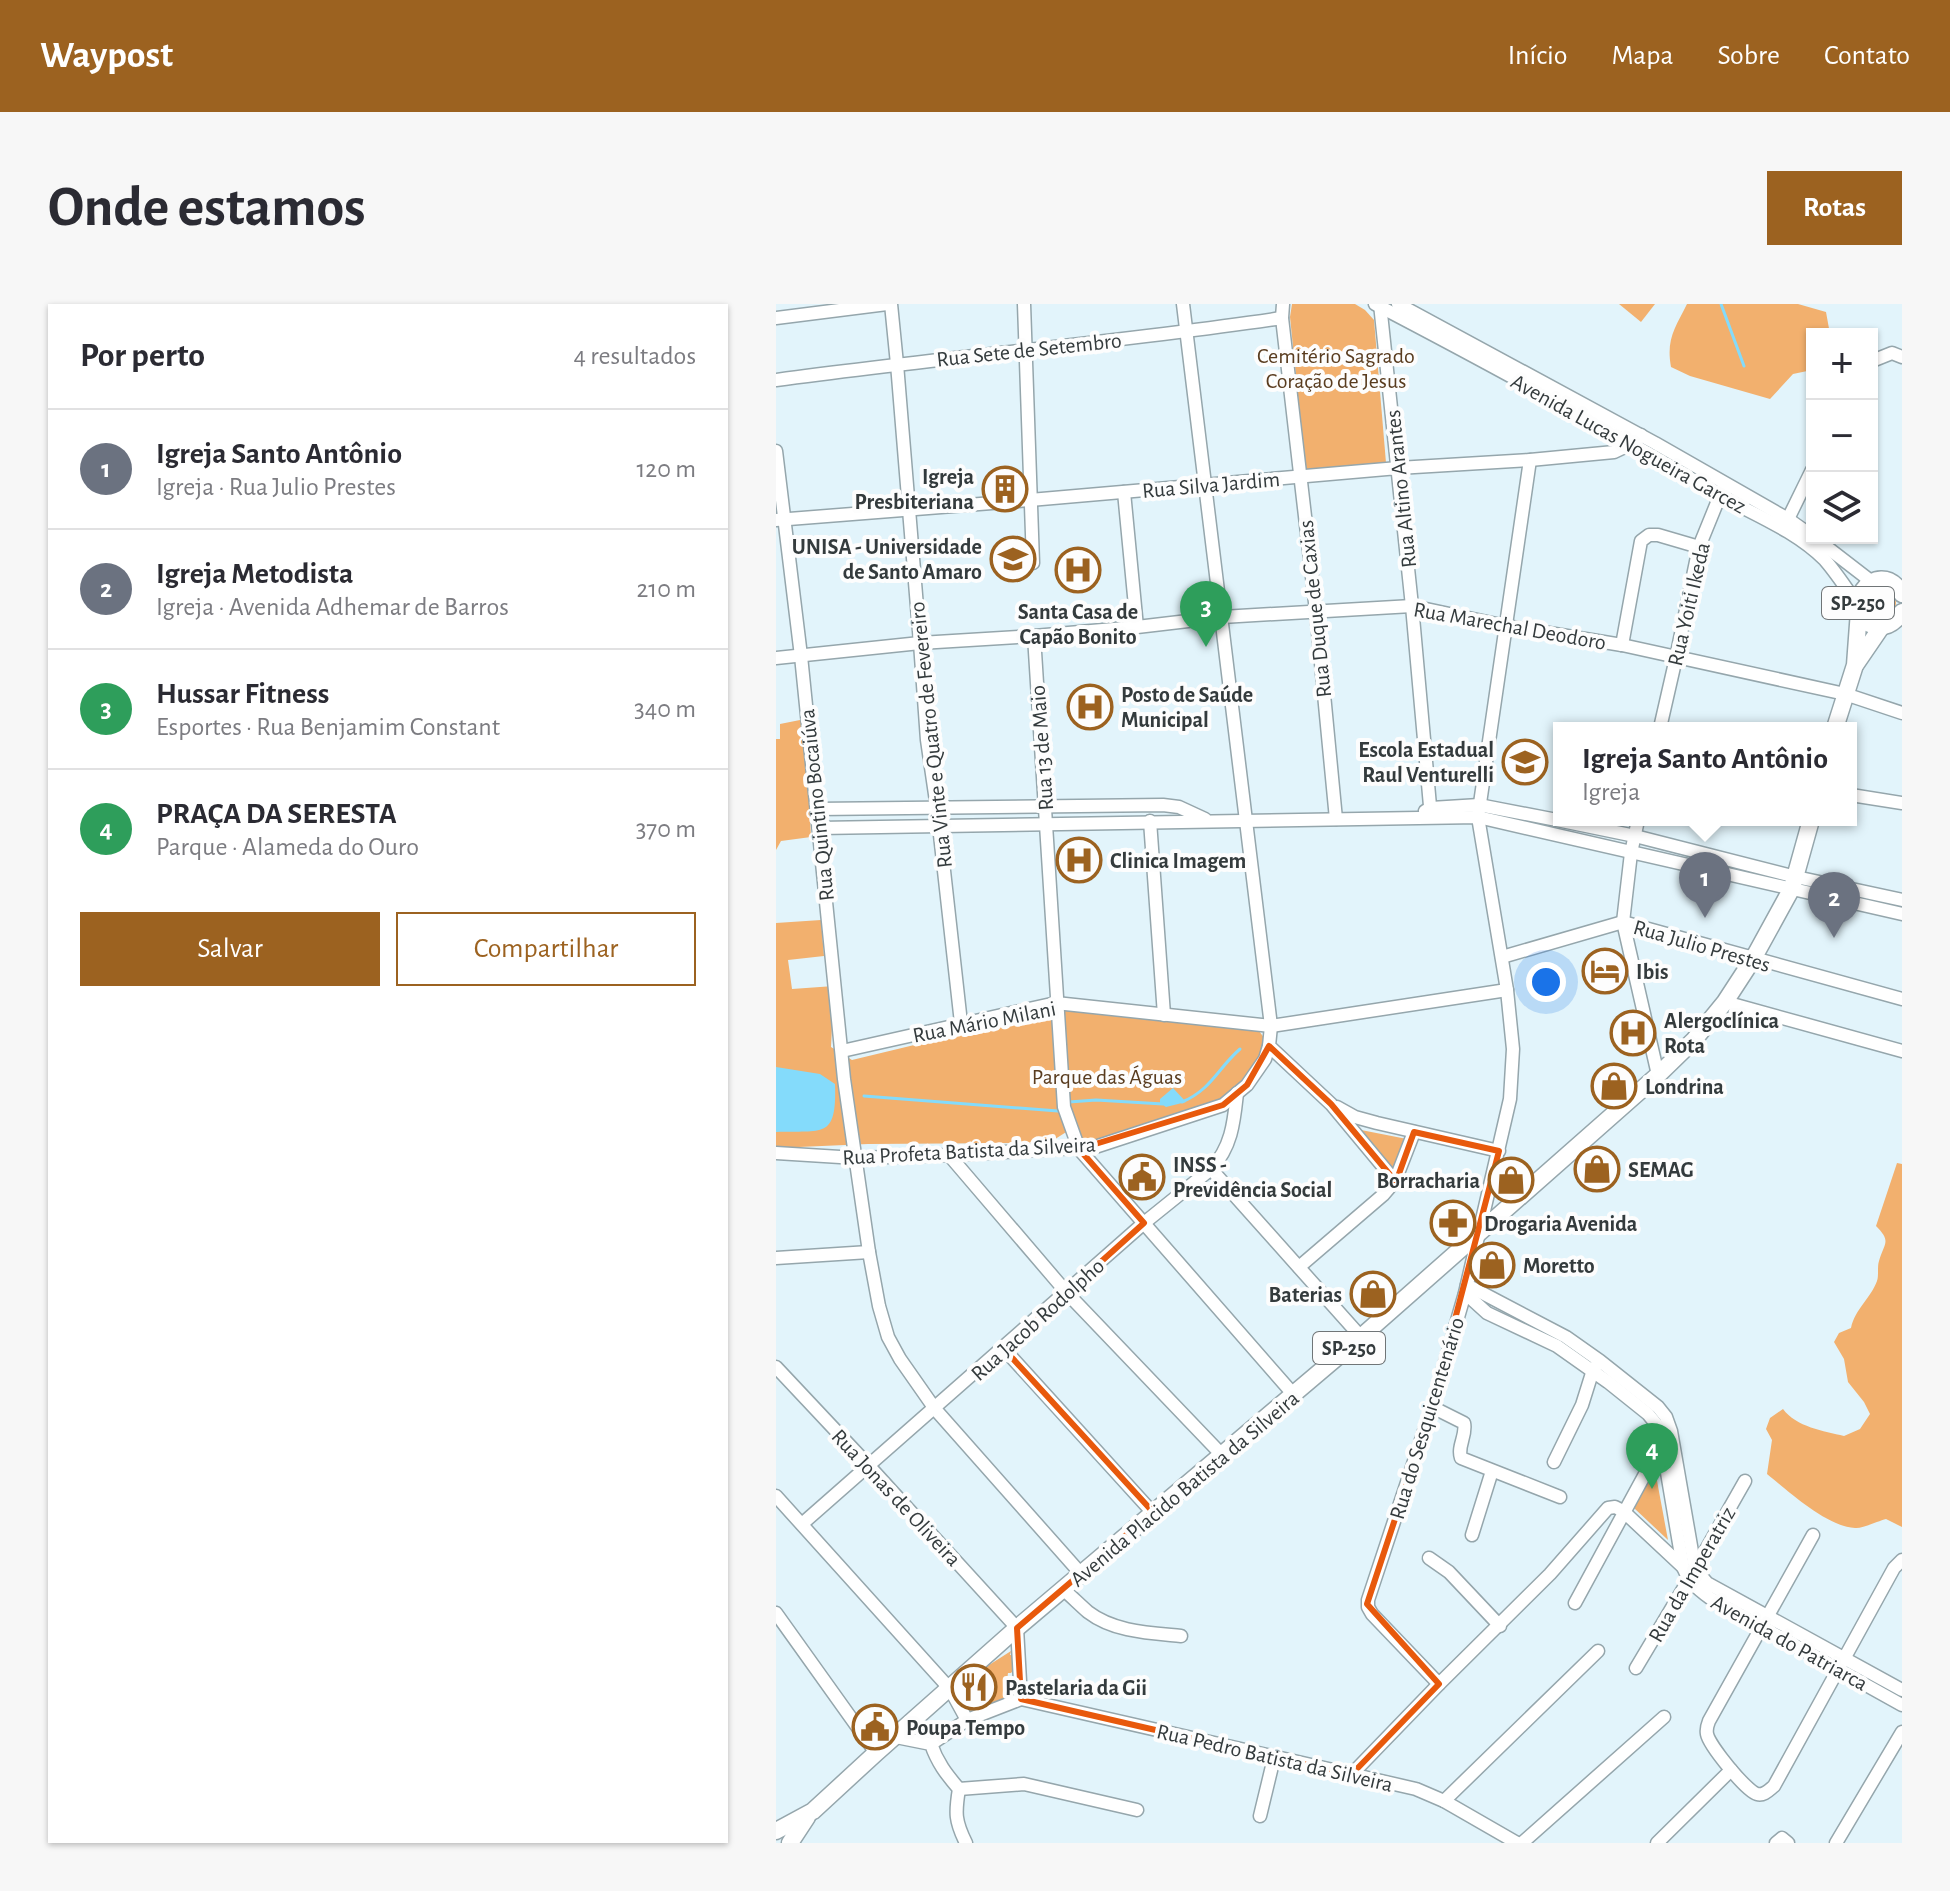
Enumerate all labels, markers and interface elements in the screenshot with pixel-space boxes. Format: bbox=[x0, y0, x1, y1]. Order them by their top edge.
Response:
text: Waypost bbox=[40, 37, 173, 75]
text: Início bbox=[1508, 42, 1568, 70]
text: Mapa bbox=[1612, 42, 1673, 70]
text: Sobre bbox=[1717, 42, 1780, 70]
text: Contato bbox=[1824, 42, 1910, 70]
button: Rotas bbox=[1767, 171, 1902, 245]
text: Onde estamos bbox=[48, 180, 366, 236]
map controls bbox=[1806, 328, 1878, 544]
button: + bbox=[1806, 328, 1878, 400]
street label: Rua Sete de Setembro bbox=[935, 329, 1123, 371]
text: Por perto bbox=[80, 339, 205, 373]
text: 4 resultados bbox=[573, 343, 696, 369]
park label: Cemitério Sagrado Coração de Jesus bbox=[1257, 345, 1415, 392]
street label: Avenida Lucas Nogueira Garcez bbox=[1507, 370, 1750, 518]
button: − bbox=[1806, 400, 1878, 472]
street label: Rua Altino Arantes bbox=[1382, 409, 1420, 569]
text: Igreja Santo Antônio bbox=[156, 439, 402, 469]
text: 1 bbox=[101, 456, 111, 482]
text: 120 m bbox=[636, 456, 696, 482]
building icon: Igreja Presbiteriana bbox=[981, 465, 1029, 513]
place label: Igreja Presbiteriana bbox=[855, 466, 974, 513]
street label: Rua Silva Jardim bbox=[1141, 468, 1281, 502]
button: layers bbox=[1806, 472, 1878, 544]
text: Igreja · Rua Julio Prestes bbox=[156, 474, 396, 500]
street label: Rua Duque de Caxias bbox=[1295, 519, 1335, 699]
school or university icon: UNISA - Universidade de Santo Amaro bbox=[989, 535, 1037, 583]
place label: UNISA - Universidade de Santo Amaro bbox=[792, 536, 982, 583]
street label: Rua Yoiti Ikeda bbox=[1664, 540, 1714, 668]
hospital icon: Santa Casa de Capão Bonito bbox=[1054, 546, 1102, 594]
text: Igreja Metodista bbox=[156, 559, 353, 589]
text: 2 bbox=[100, 576, 112, 602]
text: 210 m bbox=[636, 576, 696, 602]
pin: 3 bbox=[1180, 581, 1232, 647]
road number: SP-250 bbox=[1822, 587, 1894, 619]
text: Igreja · Avenida Adhemar de Barros bbox=[156, 594, 509, 620]
street label: Rua Marechal Deodoro bbox=[1412, 598, 1608, 654]
street label: Rua Vinte e Quatro de Fevereiro bbox=[906, 601, 956, 869]
place label: Santa Casa de Capão Bonito bbox=[1018, 601, 1138, 648]
text: Hussar Fitness bbox=[156, 679, 329, 709]
hospital icon: Posto de Saúde Municipal bbox=[1066, 683, 1114, 731]
street label: Rua 13 de Maio bbox=[1027, 684, 1057, 811]
place label: Posto de Saúde Municipal bbox=[1121, 684, 1253, 731]
text: 3 bbox=[100, 696, 112, 722]
text: 340 m bbox=[634, 696, 696, 722]
street label: Rua Quintino Bocaiúva bbox=[796, 708, 838, 902]
text: Esportes · Rua Benjamim Constant bbox=[156, 714, 500, 740]
popup bbox=[1553, 722, 1857, 826]
school or university icon: Escola Estadual Raul Venturelli bbox=[1501, 738, 1549, 786]
place label: Escola Estadual Raul Venturelli bbox=[1358, 739, 1494, 786]
text: Igreja Santo Antônio bbox=[1582, 744, 1828, 774]
text: Igreja bbox=[1582, 779, 1640, 805]
text: PRAÇA DA SERESTA bbox=[156, 799, 397, 829]
text: 4 bbox=[99, 816, 113, 842]
text: 370 m bbox=[636, 816, 696, 842]
text: Parque · Alameda do Ouro bbox=[156, 834, 419, 860]
hospital icon: Clinica Imagem bbox=[1055, 836, 1103, 884]
place label: Clinica Imagem bbox=[1110, 850, 1246, 872]
pin: 1 bbox=[1679, 852, 1731, 918]
pin: 2 bbox=[1808, 872, 1860, 938]
button: Salvar bbox=[80, 912, 380, 986]
button: Compartilhar bbox=[396, 912, 696, 986]
street label: Rua Julio Prestes bbox=[1631, 916, 1773, 976]
hotel icon: Ibis bbox=[1581, 947, 1629, 995]
place label: Ibis bbox=[1636, 961, 1669, 983]
your location bbox=[1526, 962, 1566, 1002]
street label: Rua Mário Milani bbox=[911, 997, 1058, 1047]
hospital icon: Alergoclínica Rota bbox=[1609, 1009, 1657, 1057]
place label: Alergoclínica Rota bbox=[1664, 1010, 1779, 1057]
shop icon: Londrina bbox=[1590, 1062, 1638, 1110]
park label: Parque das Águas bbox=[1032, 1065, 1182, 1088]
place label: Londrina bbox=[1645, 1076, 1724, 1098]
street label: Rua Profeta Batista da Silveira bbox=[842, 1133, 1096, 1169]
shop icon: SEMAG bbox=[1573, 1145, 1621, 1193]
public building icon: INSS - Previdência Social bbox=[1118, 1153, 1166, 1201]
place label: INSS - Previdência Social bbox=[1173, 1154, 1332, 1201]
shop icon: Borracharia bbox=[1487, 1156, 1535, 1204]
place label: SEMAG bbox=[1628, 1159, 1694, 1181]
place label: Borracharia bbox=[1376, 1170, 1480, 1192]
pharmacy icon: Drogaria Avenida bbox=[1429, 1199, 1477, 1247]
place label: Drogaria Avenida bbox=[1484, 1213, 1638, 1235]
shop icon: Moretto bbox=[1468, 1241, 1516, 1289]
street label: Rua Jacob Rodolpho bbox=[967, 1254, 1108, 1385]
place label: Moretto bbox=[1523, 1255, 1595, 1277]
shop icon: Baterias bbox=[1349, 1270, 1397, 1318]
place label: Baterias bbox=[1269, 1284, 1342, 1306]
street label: Rua do Sesquicentenário bbox=[1386, 1315, 1468, 1522]
road number: SP-250 bbox=[1313, 1332, 1385, 1364]
street label: Avenida Placido Batista da Silveira bbox=[1066, 1387, 1303, 1591]
pin: 4 bbox=[1626, 1423, 1678, 1489]
street label: Rua Jonas de Oliveira bbox=[827, 1425, 965, 1570]
street label: Rua da Imperatriz bbox=[1644, 1503, 1739, 1646]
street label: Avenida do Patriarca bbox=[1708, 1591, 1871, 1695]
restaurant icon: Pastelaria da Gii bbox=[950, 1663, 998, 1711]
place label: Pastelaria da Gii bbox=[1005, 1677, 1147, 1699]
public building icon: Poupa Tempo bbox=[851, 1703, 899, 1751]
place label: Poupa Tempo bbox=[906, 1717, 1025, 1739]
street label: Rua Pedro Batista da Silveira bbox=[1155, 1720, 1395, 1796]

